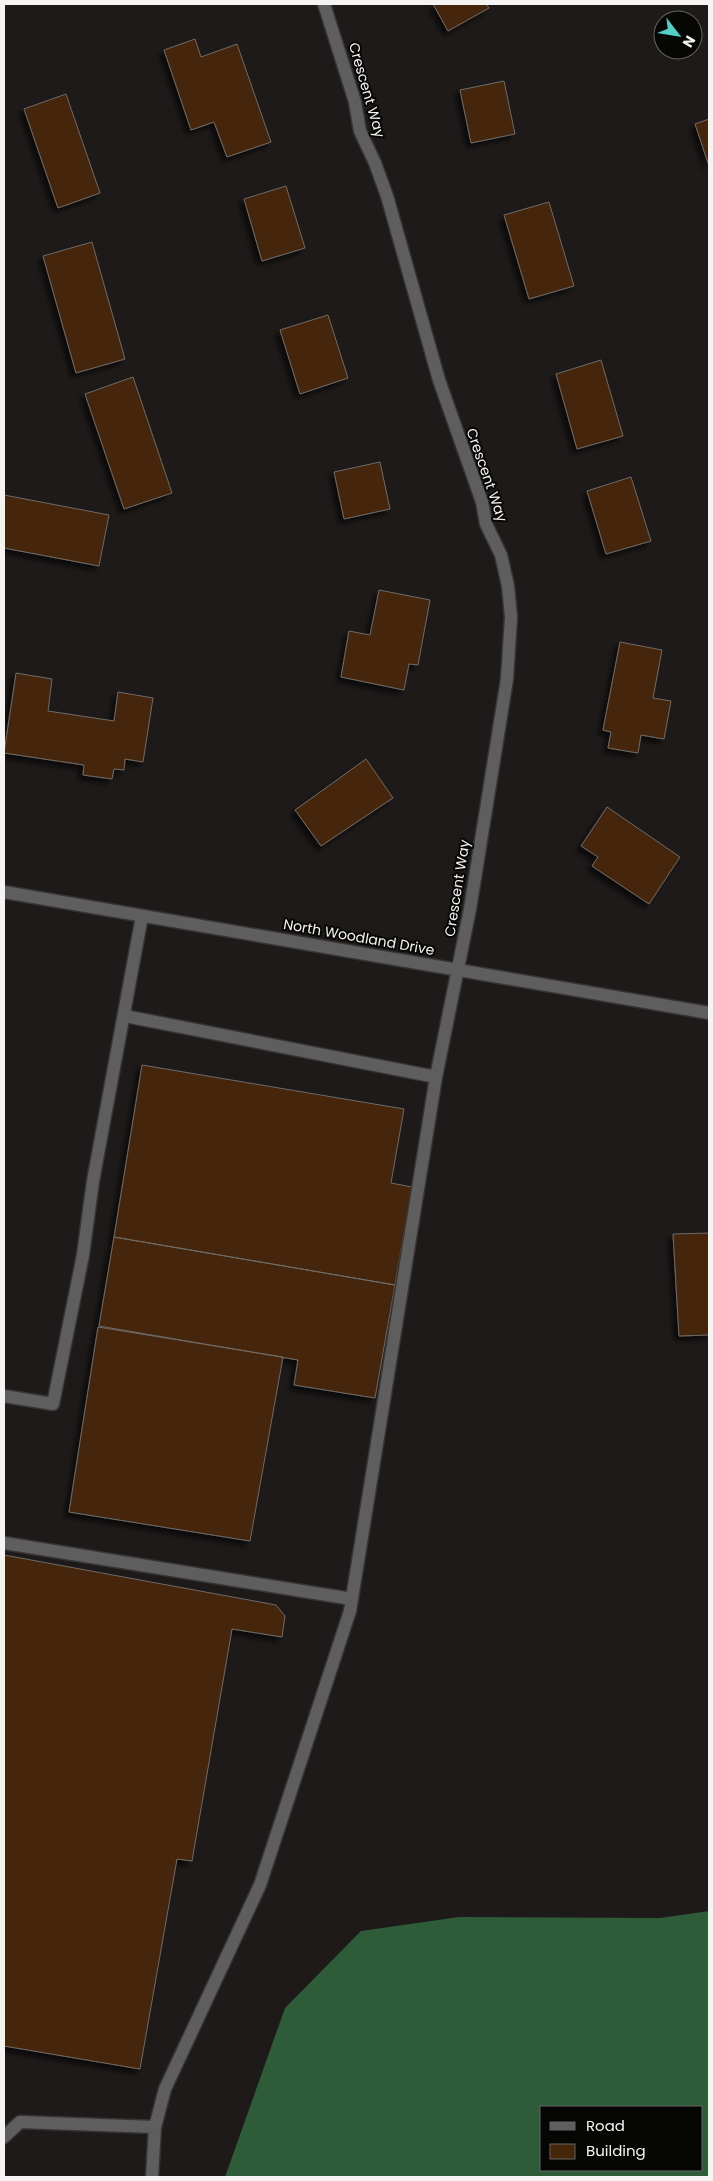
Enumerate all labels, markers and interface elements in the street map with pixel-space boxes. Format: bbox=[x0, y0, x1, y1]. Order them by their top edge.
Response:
north arrow bbox=[653, 10, 703, 60]
text: N bbox=[678, 32, 700, 51]
street label: Crescent Way bbox=[344, 40, 390, 140]
street label: Crescent Way bbox=[462, 425, 512, 525]
street label: Crescent Way bbox=[439, 838, 475, 938]
street label: North Woodland Drive bbox=[282, 914, 436, 960]
legend bbox=[540, 2106, 703, 2171]
text: Road bbox=[586, 2115, 625, 2136]
text: Building bbox=[586, 2140, 646, 2161]

